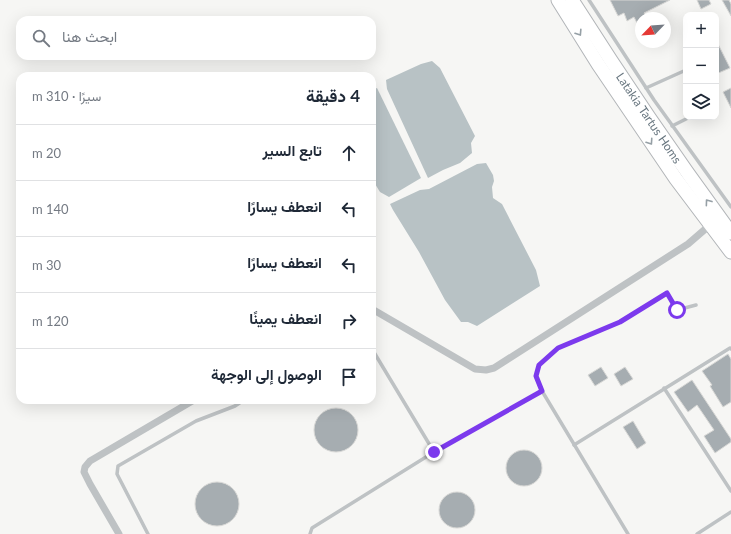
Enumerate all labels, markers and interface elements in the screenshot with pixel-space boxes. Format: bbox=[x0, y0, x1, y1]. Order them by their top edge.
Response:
north arrow bbox=[635, 12, 671, 48]
map controls bbox=[683, 12, 719, 120]
button: + bbox=[683, 12, 719, 48]
search box bbox=[16, 16, 376, 60]
icon: search bbox=[30, 27, 52, 49]
text: ابحث هنا bbox=[62, 27, 117, 45]
one-way arrow bbox=[574, 29, 581, 36]
button: − bbox=[683, 48, 719, 84]
street label: Latakia Tartus Homs bbox=[613, 70, 685, 166]
button: layers bbox=[683, 84, 719, 120]
text: 4 دقيقة bbox=[306, 85, 360, 106]
text: سيرًا · 310 m bbox=[32, 88, 101, 104]
one-way arrow bbox=[645, 137, 652, 144]
text: تابع السير bbox=[262, 141, 322, 159]
icon: ahead bbox=[338, 142, 360, 164]
text: 20 m bbox=[32, 145, 61, 161]
text: انعطف يسارًا bbox=[247, 197, 322, 215]
icon: left bbox=[338, 198, 360, 220]
one-way arrow bbox=[706, 199, 713, 206]
text: 140 m bbox=[32, 201, 69, 217]
text: انعطف يسارًا bbox=[247, 253, 322, 271]
icon: left bbox=[338, 254, 360, 276]
text: 30 m bbox=[32, 257, 61, 273]
route start bbox=[668, 301, 686, 319]
text: انعطف يمينًا bbox=[249, 309, 322, 327]
icon: right bbox=[338, 310, 360, 332]
text: 120 m bbox=[32, 313, 69, 329]
text: الوصول إلى الوجهة bbox=[211, 365, 322, 383]
icon: arrive bbox=[338, 366, 360, 388]
route end bbox=[425, 443, 443, 461]

